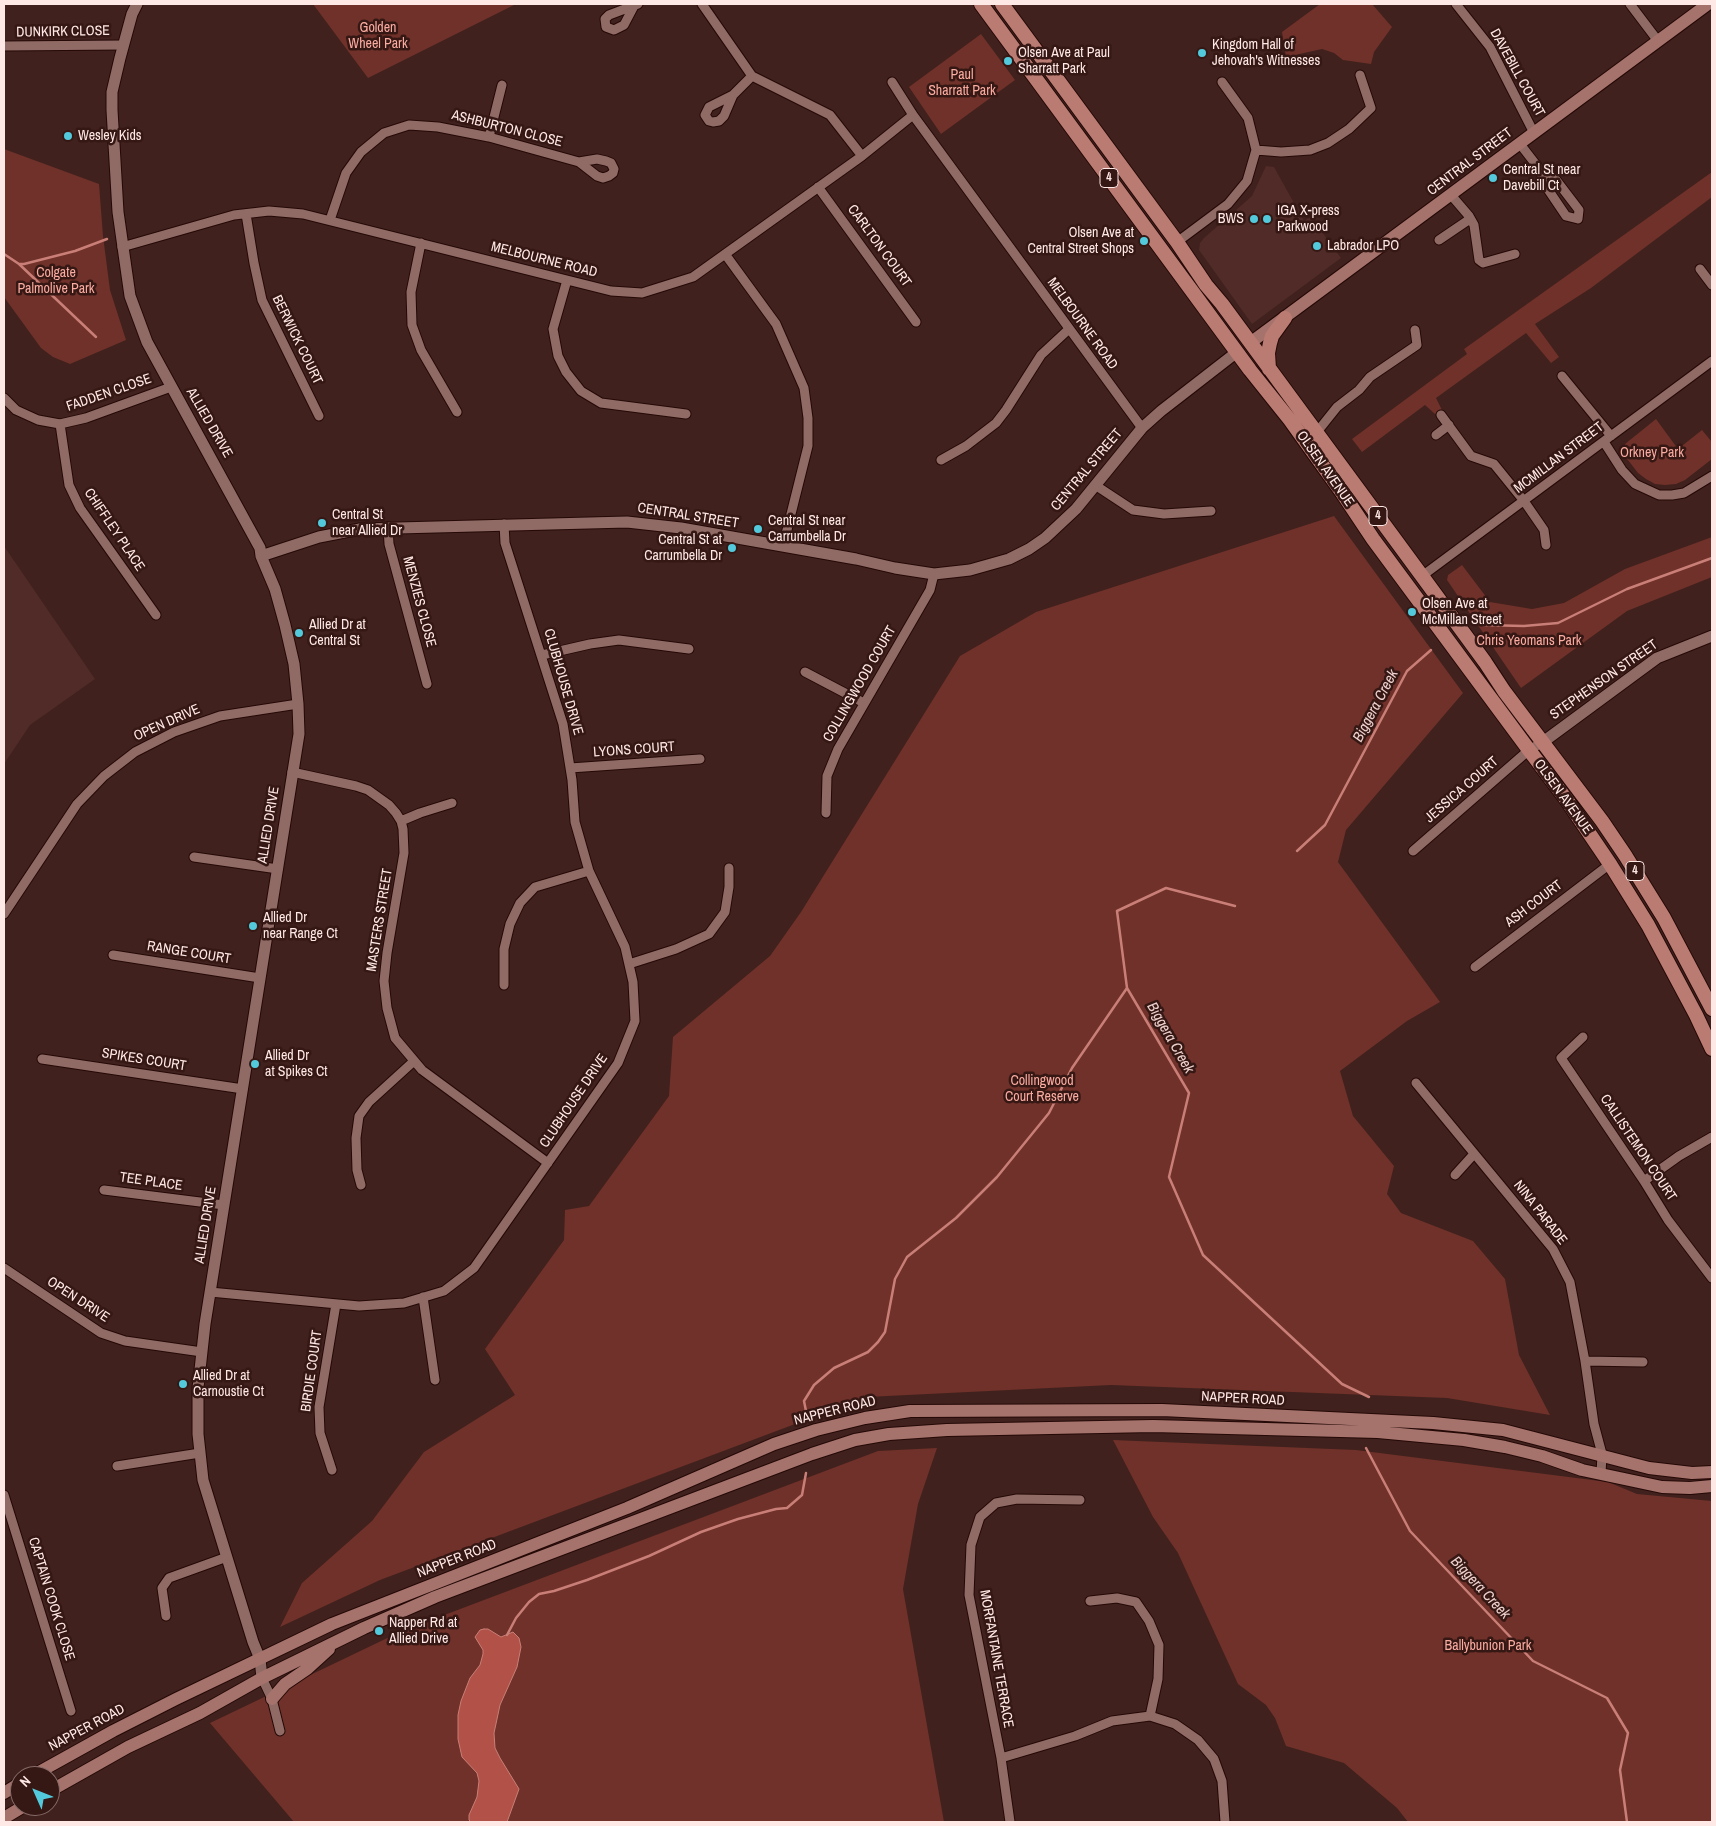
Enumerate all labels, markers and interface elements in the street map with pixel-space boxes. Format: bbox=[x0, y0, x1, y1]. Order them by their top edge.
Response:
park label: Golden Wheel Park bbox=[348, 20, 408, 52]
street label: DUNKIRK CLOSE bbox=[16, 23, 110, 41]
street label: DAVEBILL COURT bbox=[1486, 26, 1548, 120]
place label: Kingdom Hall of Jehovah's Witnesses bbox=[1212, 37, 1320, 70]
place label: Olsen Ave at Paul Sharratt Park bbox=[1018, 45, 1110, 78]
marker: Kingdom Hall of Jehovah's Witnesses bbox=[1196, 47, 1208, 59]
marker: Olsen Ave at Paul Sharratt Park bbox=[1002, 55, 1014, 67]
park label: Paul Sharratt Park bbox=[928, 67, 996, 100]
street label: ASHBURTON CLOSE bbox=[450, 107, 564, 151]
street label: CENTRAL STREET bbox=[1424, 125, 1516, 199]
place label: Wesley Kids bbox=[78, 128, 142, 144]
marker: Wesley Kids bbox=[62, 130, 74, 142]
place label: Central St near Davebill Ct bbox=[1503, 162, 1580, 194]
road number: 4 bbox=[1100, 168, 1118, 188]
marker: Central St near Davebill Ct bbox=[1487, 172, 1499, 184]
street label: CARLTON COURT bbox=[844, 202, 914, 290]
place label: IGA X-press Parkwood bbox=[1277, 203, 1340, 236]
place label: BWS bbox=[1218, 211, 1244, 227]
marker: BWS bbox=[1248, 213, 1260, 225]
marker: IGA X-press Parkwood bbox=[1261, 213, 1273, 225]
place label: Olsen Ave at Central Street Shops bbox=[1027, 225, 1134, 258]
marker: Olsen Ave at Central Street Shops bbox=[1138, 235, 1150, 247]
place label: Labrador LPO bbox=[1327, 238, 1399, 254]
street label: MELBOURNE ROAD bbox=[489, 239, 599, 281]
marker: Labrador LPO bbox=[1311, 240, 1323, 252]
park label: Colgate Palmolive Park bbox=[17, 265, 95, 298]
street label: MELBOURNE ROAD bbox=[1043, 275, 1121, 373]
street label: BERWICK COURT bbox=[268, 293, 326, 387]
street label: FADDEN CLOSE bbox=[64, 371, 154, 415]
street label: ALLIED DRIVE bbox=[182, 385, 236, 461]
street label: MCMILLAN STREET bbox=[1511, 419, 1607, 497]
street label: CENTRAL STREET bbox=[1048, 426, 1126, 514]
street label: OLSEN AVENUE bbox=[1293, 428, 1357, 510]
park label: Orkney Park bbox=[1620, 445, 1684, 461]
street label: CHIFFLEY PLACE bbox=[80, 485, 148, 575]
street label: CENTRAL STREET bbox=[636, 500, 740, 532]
road number: 4 bbox=[1369, 506, 1387, 526]
place label: Central St near Allied Dr bbox=[332, 507, 402, 540]
place label: Central St near Carrumbella Dr bbox=[768, 513, 846, 546]
marker: Central St near Allied Dr bbox=[316, 517, 328, 529]
marker: Central St near Carrumbella Dr bbox=[752, 523, 764, 535]
place label: Central St at Carrumbella Dr bbox=[644, 532, 722, 564]
marker: Central St at Carrumbella Dr bbox=[726, 542, 738, 554]
street label: MENZIES CLOSE bbox=[399, 555, 439, 649]
place label: Olsen Ave at McMillan Street bbox=[1422, 596, 1502, 628]
marker: Olsen Ave at McMillan Street bbox=[1406, 606, 1418, 618]
place label: Allied Dr at Central St bbox=[309, 617, 366, 650]
street label: COLLINGWOOD COURT bbox=[820, 623, 900, 745]
marker: Allied Dr at Central St bbox=[293, 627, 305, 639]
street label: CLUBHOUSE DRIVE bbox=[540, 627, 586, 737]
park label: Chris Yeomans Park bbox=[1477, 633, 1581, 649]
street label: STEPHENSON STREET bbox=[1547, 637, 1661, 723]
water label: Biggera Creek bbox=[1349, 667, 1403, 745]
street label: OPEN DRIVE bbox=[131, 701, 203, 745]
street label: LYONS COURT bbox=[593, 739, 675, 761]
street label: JESSICA COURT bbox=[1422, 754, 1502, 826]
street label: OLSEN AVENUE bbox=[1530, 756, 1596, 838]
street label: ALLIED DRIVE bbox=[255, 785, 283, 865]
road number: 4 bbox=[1626, 861, 1644, 880]
street label: MASTERS STREET bbox=[364, 867, 396, 973]
street label: ASH COURT bbox=[1502, 877, 1566, 931]
place label: Allied Dr near Range Ct bbox=[263, 910, 338, 942]
marker: Allied Dr near Range Ct bbox=[247, 920, 259, 932]
street label: RANGE COURT bbox=[146, 938, 232, 968]
water label: Biggera Creek bbox=[1142, 999, 1198, 1077]
street label: SPIKES COURT bbox=[101, 1045, 187, 1075]
place label: Allied Dr at Spikes Ct bbox=[265, 1048, 328, 1080]
street label: CLUBHOUSE DRIVE bbox=[536, 1051, 612, 1151]
marker: Allied Dr at Spikes Ct bbox=[249, 1058, 261, 1070]
park label: Collingwood Court Reserve bbox=[1005, 1073, 1079, 1106]
street label: CALLISTEMON COURT bbox=[1596, 1092, 1680, 1204]
street label: TEE PLACE bbox=[119, 1169, 183, 1195]
street label: NINA PARADE bbox=[1510, 1177, 1570, 1249]
street label: ALLIED DRIVE bbox=[192, 1185, 220, 1265]
street label: OPEN DRIVE bbox=[44, 1274, 112, 1326]
street label: BIRDIE COURT bbox=[298, 1329, 326, 1413]
place label: Allied Dr at Carnoustie Ct bbox=[193, 1368, 264, 1400]
marker: Allied Dr at Carnoustie Ct bbox=[177, 1378, 189, 1390]
street label: NAPPER ROAD bbox=[1201, 1388, 1285, 1410]
street label: NAPPER ROAD bbox=[792, 1393, 878, 1429]
street label: CAPTAIN COOK CLOSE bbox=[24, 1535, 78, 1663]
street label: NAPPER ROAD bbox=[415, 1536, 499, 1582]
water label: Biggera Creek bbox=[1446, 1553, 1514, 1623]
street label: MORFANTAINE TERRACE bbox=[976, 1589, 1016, 1729]
place label: Napper Rd at Allied Drive bbox=[389, 1615, 457, 1648]
marker: Napper Rd at Allied Drive bbox=[373, 1625, 385, 1637]
park label: Ballybunion Park bbox=[1445, 1638, 1531, 1654]
street label: NAPPER ROAD bbox=[46, 1701, 128, 1755]
north arrow bbox=[10, 1766, 60, 1816]
text: N bbox=[16, 1772, 34, 1791]

